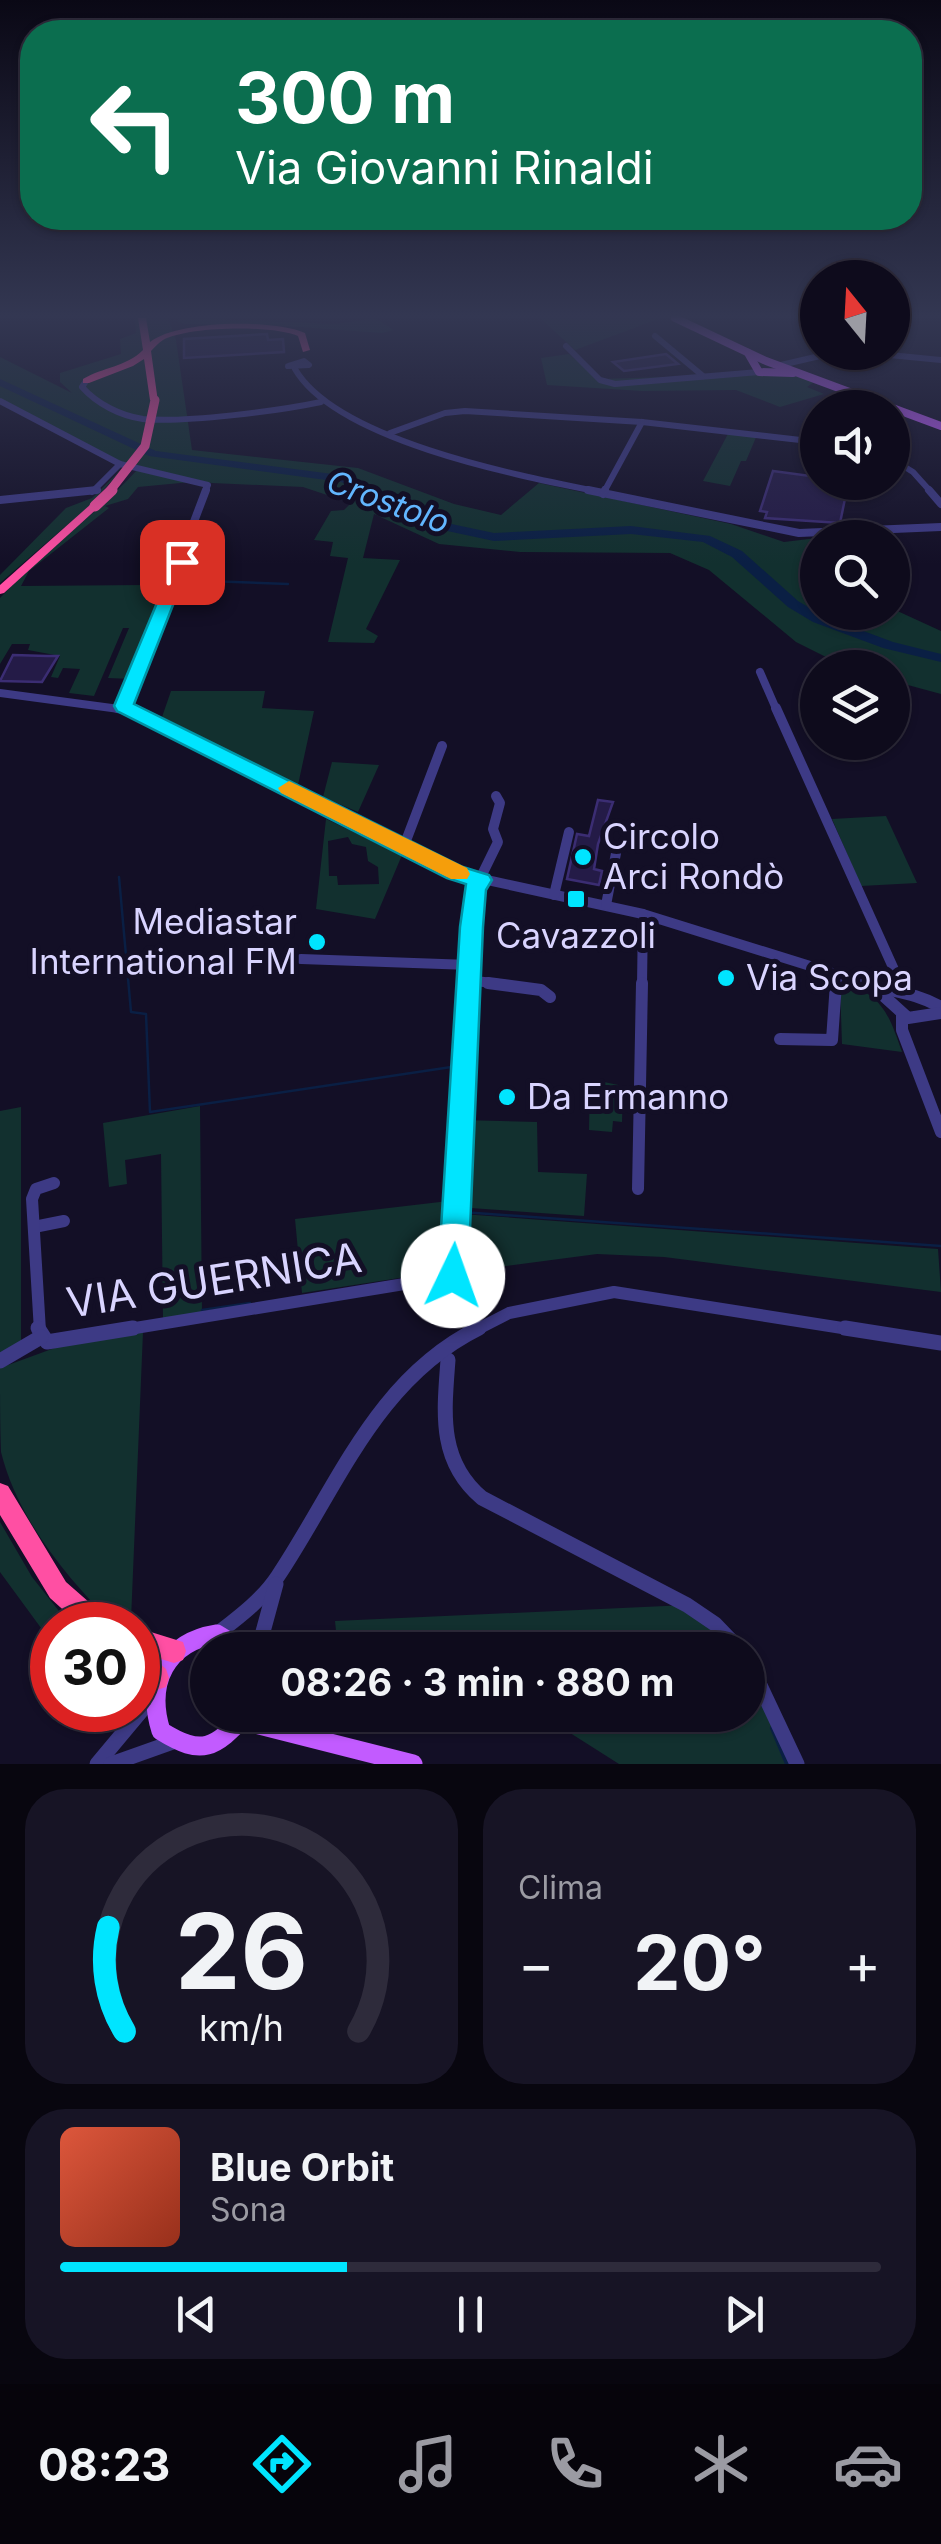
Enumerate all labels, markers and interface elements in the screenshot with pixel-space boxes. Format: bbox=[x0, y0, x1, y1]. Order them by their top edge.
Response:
text: 300 m bbox=[235, 55, 455, 140]
icon: left bbox=[70, 60, 200, 190]
text: Via Giovanni Rinaldi bbox=[235, 140, 654, 195]
north arrow bbox=[800, 260, 910, 370]
map controls bbox=[800, 260, 910, 760]
button: sound bbox=[800, 390, 910, 500]
water label: Crostolo bbox=[322, 461, 455, 542]
pin bbox=[140, 520, 225, 605]
button: search bbox=[800, 520, 910, 630]
icon: arrive bbox=[155, 535, 210, 590]
button: layers bbox=[800, 650, 910, 760]
place label: Circolo Arci Rondò bbox=[603, 815, 784, 897]
marker: Circolo Arci Rondò bbox=[572, 846, 594, 868]
marker: Cavazzoli bbox=[565, 888, 587, 910]
place label: Mediastar International FM bbox=[30, 900, 297, 982]
place label: Cavazzoli bbox=[496, 914, 656, 956]
marker: Mediastar International FM bbox=[306, 931, 328, 953]
place label: Via Scopa bbox=[746, 956, 913, 998]
marker: Via Scopa bbox=[715, 967, 737, 989]
place label: Da Ermanno bbox=[527, 1075, 729, 1117]
marker: Da Ermanno bbox=[496, 1086, 518, 1108]
position arrow bbox=[401, 1224, 505, 1328]
street label: VIA GUERNICA bbox=[63, 1231, 365, 1328]
speed limit sign: 30 bbox=[30, 1602, 160, 1732]
text: 08:26 · 3 min · 880 m bbox=[281, 1659, 674, 1705]
text: Clima bbox=[518, 1868, 603, 1907]
text: 26 bbox=[175, 1888, 308, 2014]
text: 20° bbox=[633, 1917, 766, 2008]
text: − bbox=[518, 1931, 554, 1997]
text: + bbox=[845, 1931, 881, 1997]
text: km/h bbox=[199, 2006, 284, 2050]
text: Blue Orbit bbox=[210, 2144, 394, 2190]
text: Sona bbox=[210, 2190, 287, 2229]
icon: previous bbox=[169, 2287, 224, 2342]
icon: pause bbox=[443, 2287, 498, 2342]
icon: next bbox=[717, 2287, 772, 2342]
icon: directions bbox=[247, 2429, 317, 2499]
icon: music bbox=[393, 2429, 463, 2499]
icon: phone bbox=[540, 2429, 610, 2499]
icon: climate bbox=[686, 2429, 756, 2499]
icon: car bbox=[833, 2429, 903, 2499]
text: 08:23 bbox=[38, 2437, 170, 2492]

